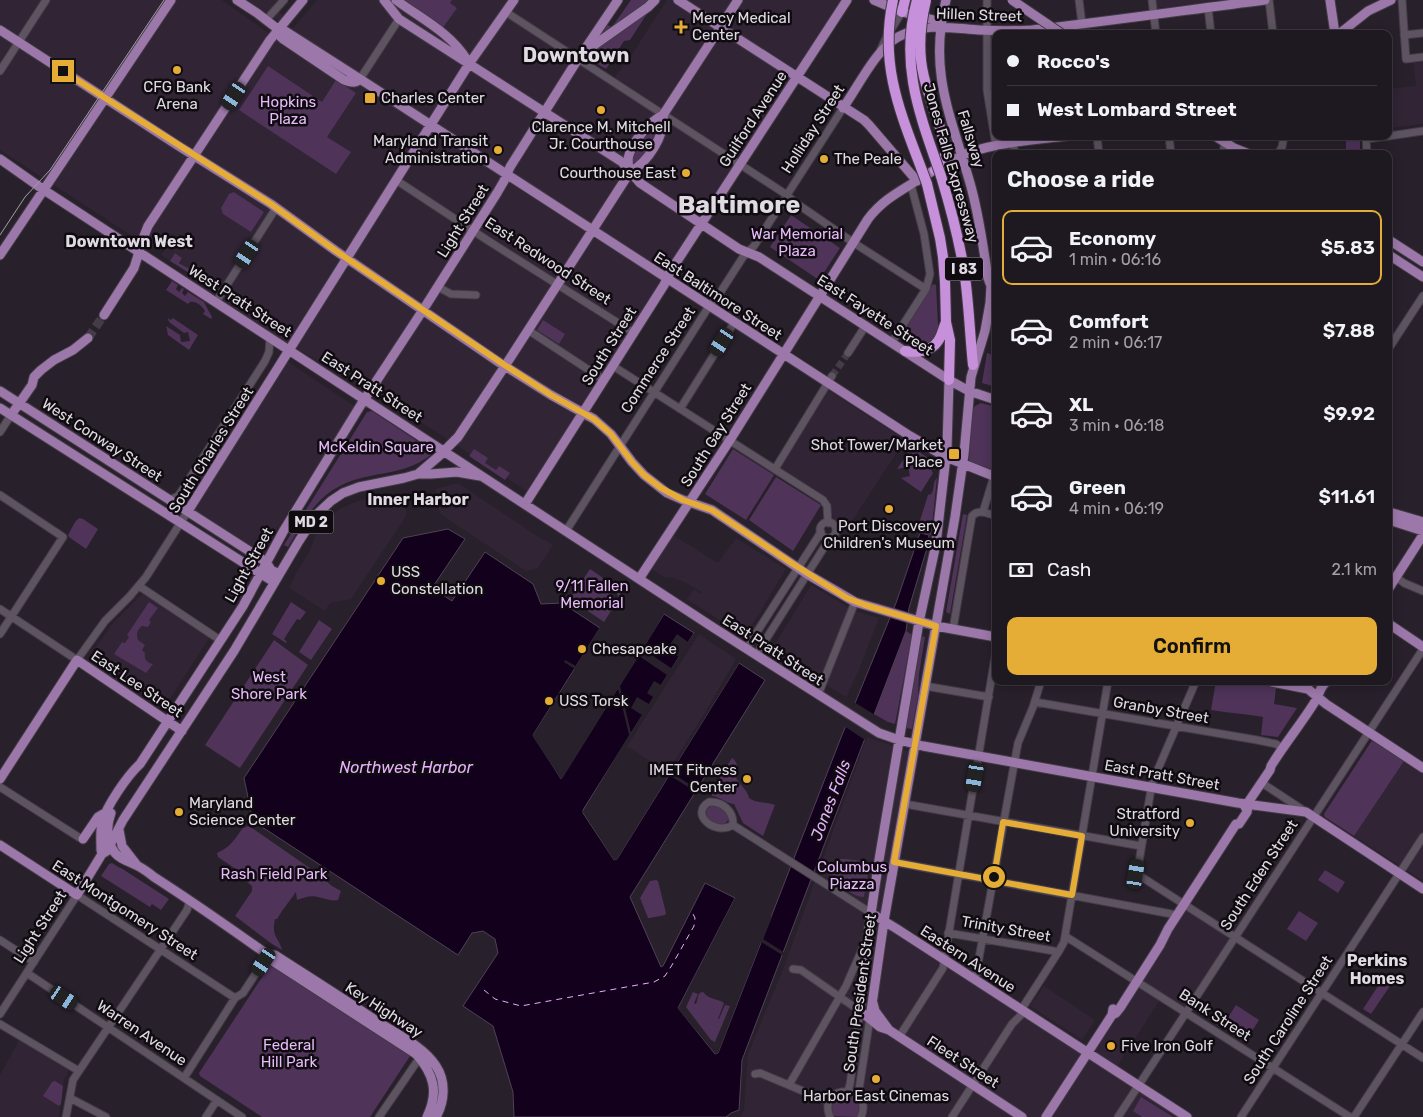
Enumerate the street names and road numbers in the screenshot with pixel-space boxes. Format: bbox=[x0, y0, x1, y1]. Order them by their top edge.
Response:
street label: Hillen Street bbox=[936, 5, 1022, 26]
street label: Guilford Avenue bbox=[715, 68, 791, 170]
street label: Holliday Street bbox=[778, 81, 848, 177]
street label: Jones Falls Expressway bbox=[920, 81, 982, 245]
street label: Fallsway bbox=[954, 108, 988, 170]
street label: Light Street bbox=[433, 181, 493, 261]
street label: East Redwood Street bbox=[482, 214, 614, 309]
street label: East Baltimore Street bbox=[651, 248, 785, 344]
road number: I 83 bbox=[945, 258, 983, 280]
street label: West Pratt Street bbox=[185, 261, 295, 341]
street label: East Fayette Street bbox=[814, 271, 936, 359]
street label: South Street bbox=[578, 303, 640, 389]
street label: Commerce Street bbox=[617, 303, 699, 416]
street label: East Pratt Street bbox=[318, 348, 426, 426]
street label: South Gay Street bbox=[677, 380, 755, 490]
street label: South Charles Street bbox=[165, 383, 257, 516]
street label: West Conway Street bbox=[39, 394, 166, 486]
road number: MD 2 bbox=[288, 511, 334, 534]
street label: Light Street bbox=[221, 524, 277, 606]
street label: East Pratt Street bbox=[719, 611, 827, 689]
street label: East Lee Street bbox=[88, 647, 186, 721]
street label: Granby Street bbox=[1112, 693, 1210, 727]
street label: East Pratt Street bbox=[1103, 756, 1221, 794]
street label: South Eden Street bbox=[1217, 816, 1302, 934]
street label: East Montgomery Street bbox=[49, 856, 201, 964]
street label: Light Street bbox=[10, 887, 70, 967]
street label: Trinity Street bbox=[960, 912, 1052, 946]
street label: South President Street bbox=[840, 913, 880, 1073]
street label: Eastern Avenue bbox=[917, 922, 1019, 996]
street label: South Caroline Street bbox=[1240, 952, 1336, 1088]
street label: Key Highway bbox=[342, 978, 426, 1042]
street label: Bank Street bbox=[1176, 985, 1254, 1045]
street label: Warren Avenue bbox=[94, 996, 190, 1070]
street label: Fleet Street bbox=[924, 1032, 1002, 1092]

